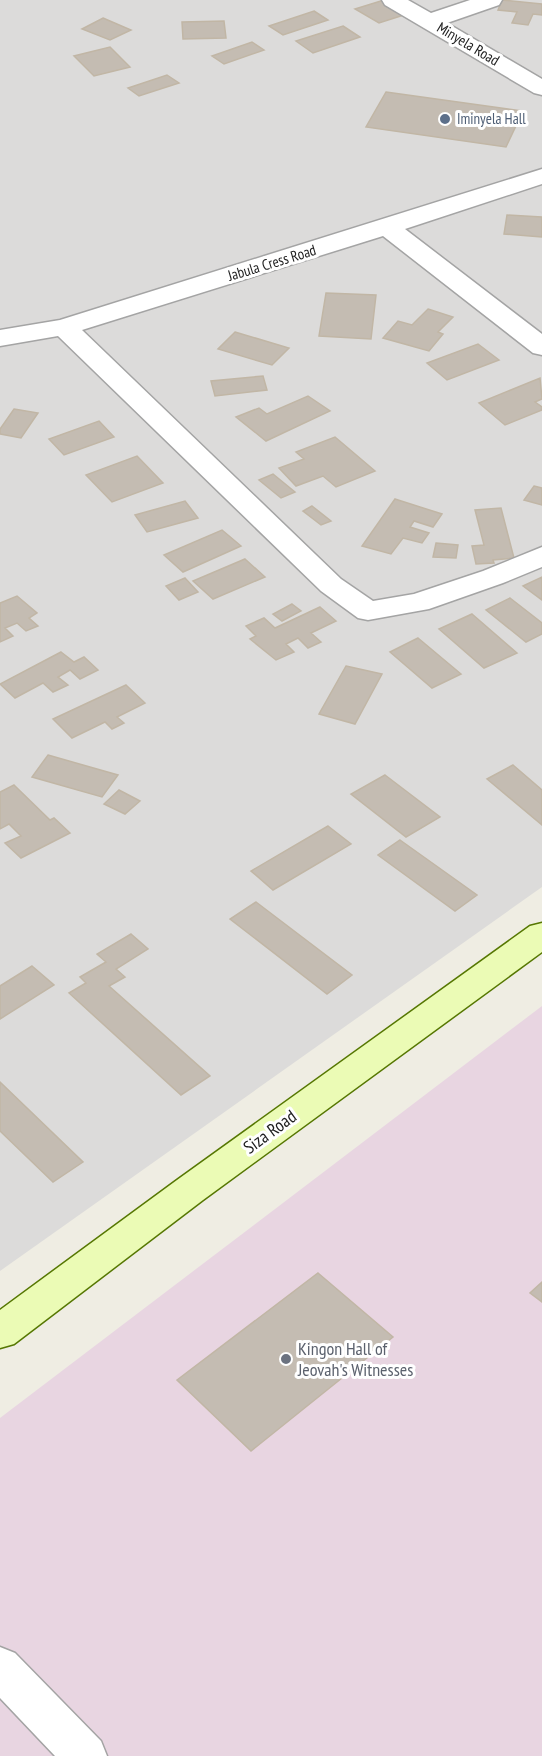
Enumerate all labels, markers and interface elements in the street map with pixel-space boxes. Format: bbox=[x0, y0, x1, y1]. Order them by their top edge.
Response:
street label: Minyela Road bbox=[434, 18, 503, 70]
place label: Iminyela Hall bbox=[457, 109, 526, 128]
marker: Iminyela Hall bbox=[438, 112, 452, 126]
street label: Jabula Cress Road bbox=[225, 240, 318, 285]
street label: Siza Road bbox=[239, 1105, 301, 1158]
place label: Kingon Hall of Jeovah's Witnesses bbox=[297, 1337, 413, 1381]
marker: Kingon Hall of Jeovah's Witnesses bbox=[279, 1352, 293, 1366]

